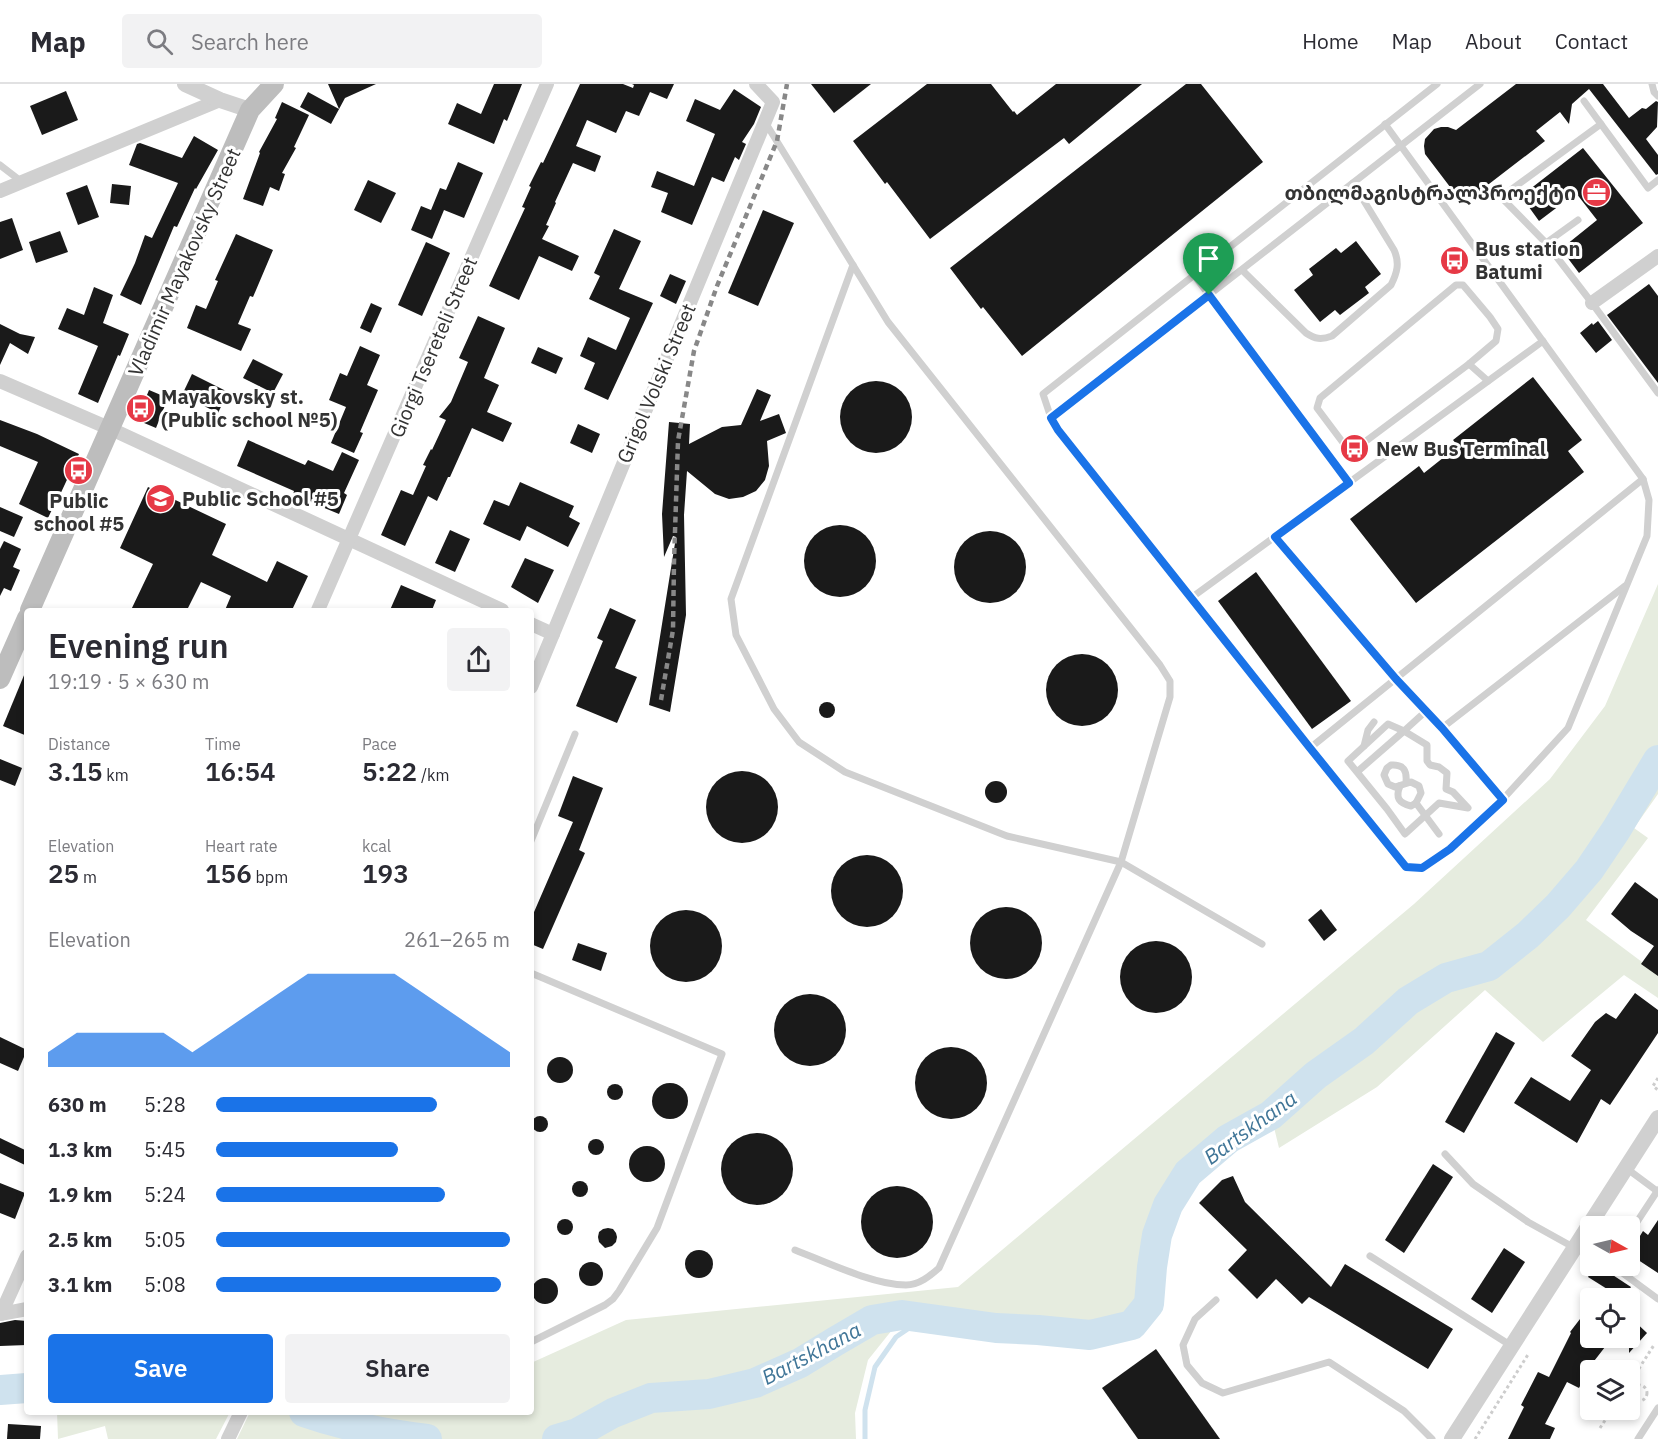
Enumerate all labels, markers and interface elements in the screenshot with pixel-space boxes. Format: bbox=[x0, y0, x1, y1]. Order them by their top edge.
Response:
search box bbox=[122, 14, 542, 68]
text: Map bbox=[30, 23, 86, 60]
icon: search bbox=[143, 25, 176, 58]
text: Search here bbox=[191, 27, 309, 56]
text: Home bbox=[1302, 27, 1359, 55]
text: Map bbox=[1392, 27, 1432, 55]
text: About bbox=[1465, 27, 1522, 55]
text: Contact bbox=[1555, 27, 1628, 55]
street label: Vladimir Mayakovsky Street bbox=[121, 143, 247, 381]
office icon: თბილმაგისტრალპროექტი bbox=[1581, 176, 1613, 208]
place label: თბილმაგისტრალპროექტი bbox=[1284, 179, 1576, 206]
pin bbox=[1183, 233, 1234, 295]
place label: Bus station Batumi bbox=[1475, 235, 1580, 285]
icon: arrive bbox=[1192, 242, 1225, 275]
bus stop icon: Bus station Batumi bbox=[1438, 244, 1470, 276]
street label: Giorgi Tsereteli Street bbox=[383, 252, 483, 442]
street label: Grigol Volski Street bbox=[610, 299, 702, 467]
place label: Mayakovsky st. (Public school №5) bbox=[161, 383, 338, 433]
bus stop icon: Mayakovsky st. (Public school №5) bbox=[124, 392, 156, 424]
bus stop icon: New Bus Terminal bbox=[1339, 432, 1371, 464]
place label: New Bus Terminal bbox=[1376, 435, 1546, 462]
bus stop icon: Public school #5 bbox=[63, 454, 95, 486]
school or university icon: Public School #5 bbox=[145, 482, 177, 514]
place label: Public School #5 bbox=[182, 485, 339, 512]
place label: Public school #5 bbox=[34, 487, 124, 537]
text: Evening run bbox=[48, 624, 229, 667]
button: share bbox=[447, 628, 510, 691]
text: 19:19 · 5 × 630 m bbox=[48, 668, 209, 695]
text: Distance bbox=[48, 734, 110, 754]
text: Time bbox=[205, 734, 241, 754]
text: Pace bbox=[362, 734, 397, 754]
text: 3.15 bbox=[48, 754, 103, 788]
text: 16:54 bbox=[205, 754, 276, 788]
text: 5:22 bbox=[362, 754, 417, 788]
text: km bbox=[103, 765, 129, 785]
text: /km bbox=[417, 765, 449, 785]
text: Elevation bbox=[48, 836, 114, 856]
text: Heart rate bbox=[205, 836, 278, 856]
text: kcal bbox=[362, 836, 391, 856]
text: 25 bbox=[48, 856, 79, 890]
text: 156 bbox=[205, 856, 252, 890]
text: 193 bbox=[362, 856, 409, 890]
text: m bbox=[79, 867, 97, 887]
text: bpm bbox=[252, 867, 288, 887]
text: Elevation bbox=[48, 926, 131, 953]
text: 261–265 m bbox=[404, 926, 510, 953]
water label: Bartskhana bbox=[1198, 1084, 1302, 1170]
text: 630 m bbox=[48, 1091, 107, 1118]
text: 5:28 bbox=[144, 1091, 186, 1118]
text: 1.3 km bbox=[48, 1136, 112, 1163]
text: 5:45 bbox=[144, 1136, 186, 1163]
text: 1.9 km bbox=[48, 1181, 112, 1208]
text: 5:24 bbox=[144, 1181, 186, 1208]
north arrow bbox=[1580, 1216, 1640, 1276]
map controls bbox=[1580, 1216, 1640, 1420]
text: 2.5 km bbox=[48, 1226, 112, 1253]
text: 5:05 bbox=[144, 1226, 186, 1253]
text: 3.1 km bbox=[48, 1271, 112, 1298]
text: 5:08 bbox=[144, 1271, 186, 1298]
button: locate bbox=[1580, 1288, 1640, 1348]
water label: Bartskhana bbox=[756, 1315, 866, 1391]
button: Save bbox=[48, 1334, 273, 1403]
button: Share bbox=[285, 1334, 510, 1403]
button: layers bbox=[1580, 1360, 1640, 1420]

